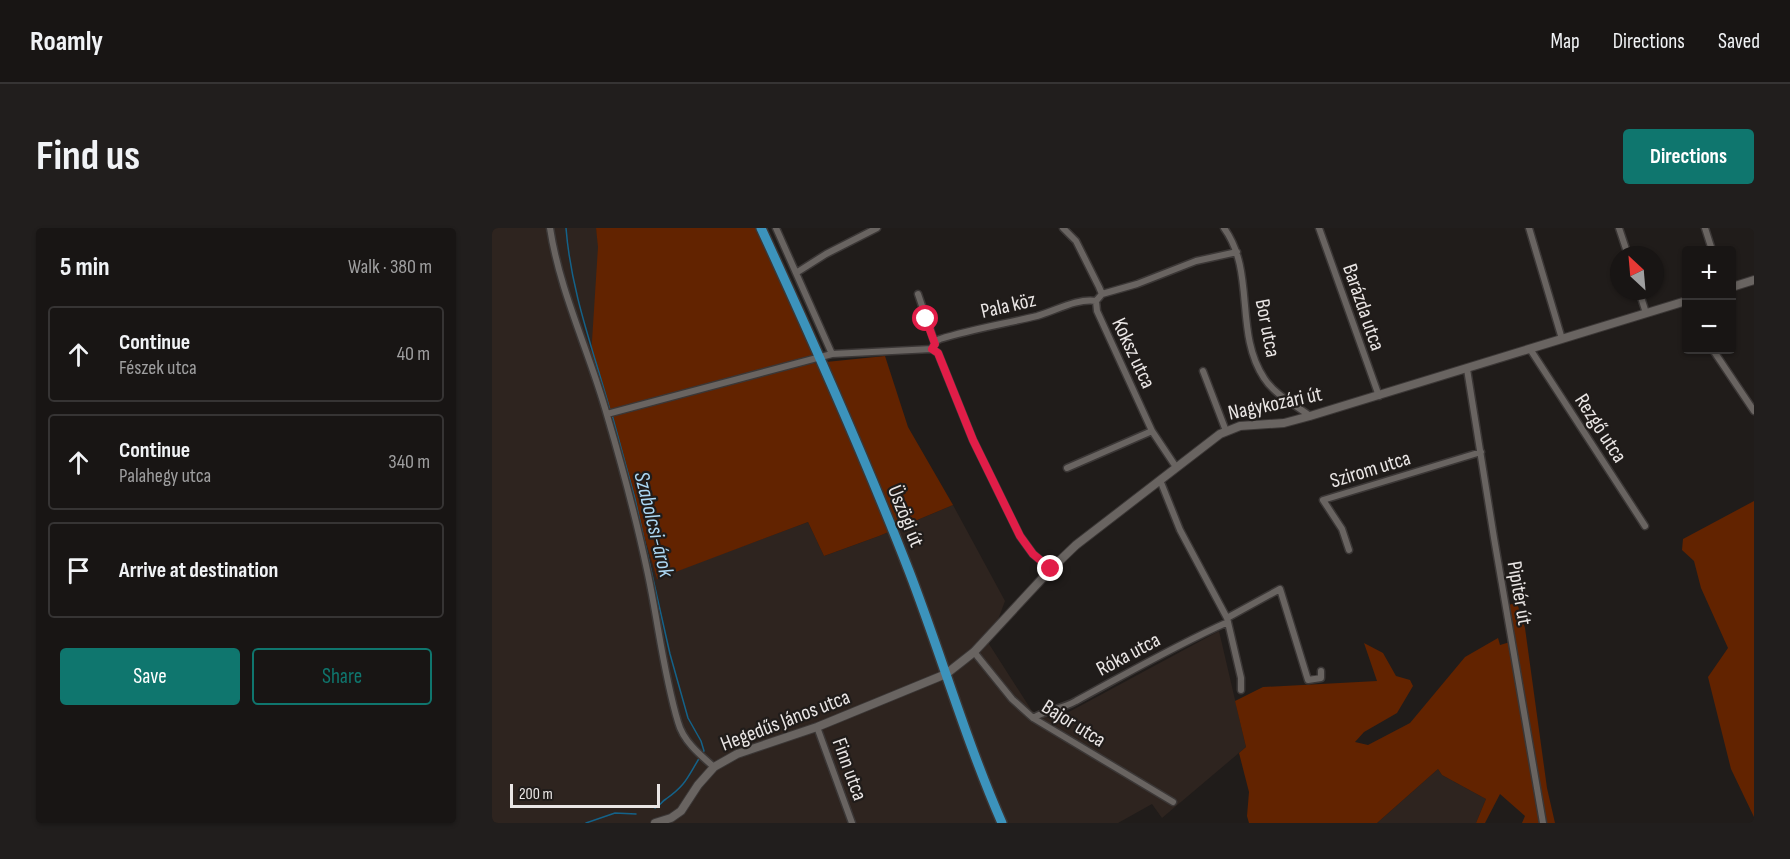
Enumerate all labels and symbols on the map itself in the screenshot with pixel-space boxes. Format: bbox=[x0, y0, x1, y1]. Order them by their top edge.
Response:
north arrow bbox=[1610, 246, 1664, 300]
street label: Barázda utca bbox=[1337, 261, 1390, 354]
street label: Pala köz bbox=[978, 287, 1039, 324]
street label: Bor utca bbox=[1250, 297, 1285, 359]
route start bbox=[912, 305, 938, 331]
street label: Koksz utca bbox=[1106, 314, 1161, 392]
street label: Nagykozári út bbox=[1226, 381, 1324, 426]
street label: Rezgő utca bbox=[1569, 389, 1632, 467]
street label: Szirom utca bbox=[1327, 445, 1413, 494]
water label: Szabolcsi-árok bbox=[627, 469, 680, 581]
street label: Üszögi út bbox=[882, 482, 929, 551]
route end bbox=[1037, 555, 1063, 581]
street label: Pipitér út bbox=[1502, 559, 1537, 627]
street label: Róka utca bbox=[1092, 627, 1164, 682]
street label: Hegedűs János utca bbox=[717, 684, 853, 757]
street label: Bajor utca bbox=[1037, 694, 1110, 753]
street label: Finn utca bbox=[827, 734, 872, 804]
scale bar bbox=[510, 781, 660, 808]

